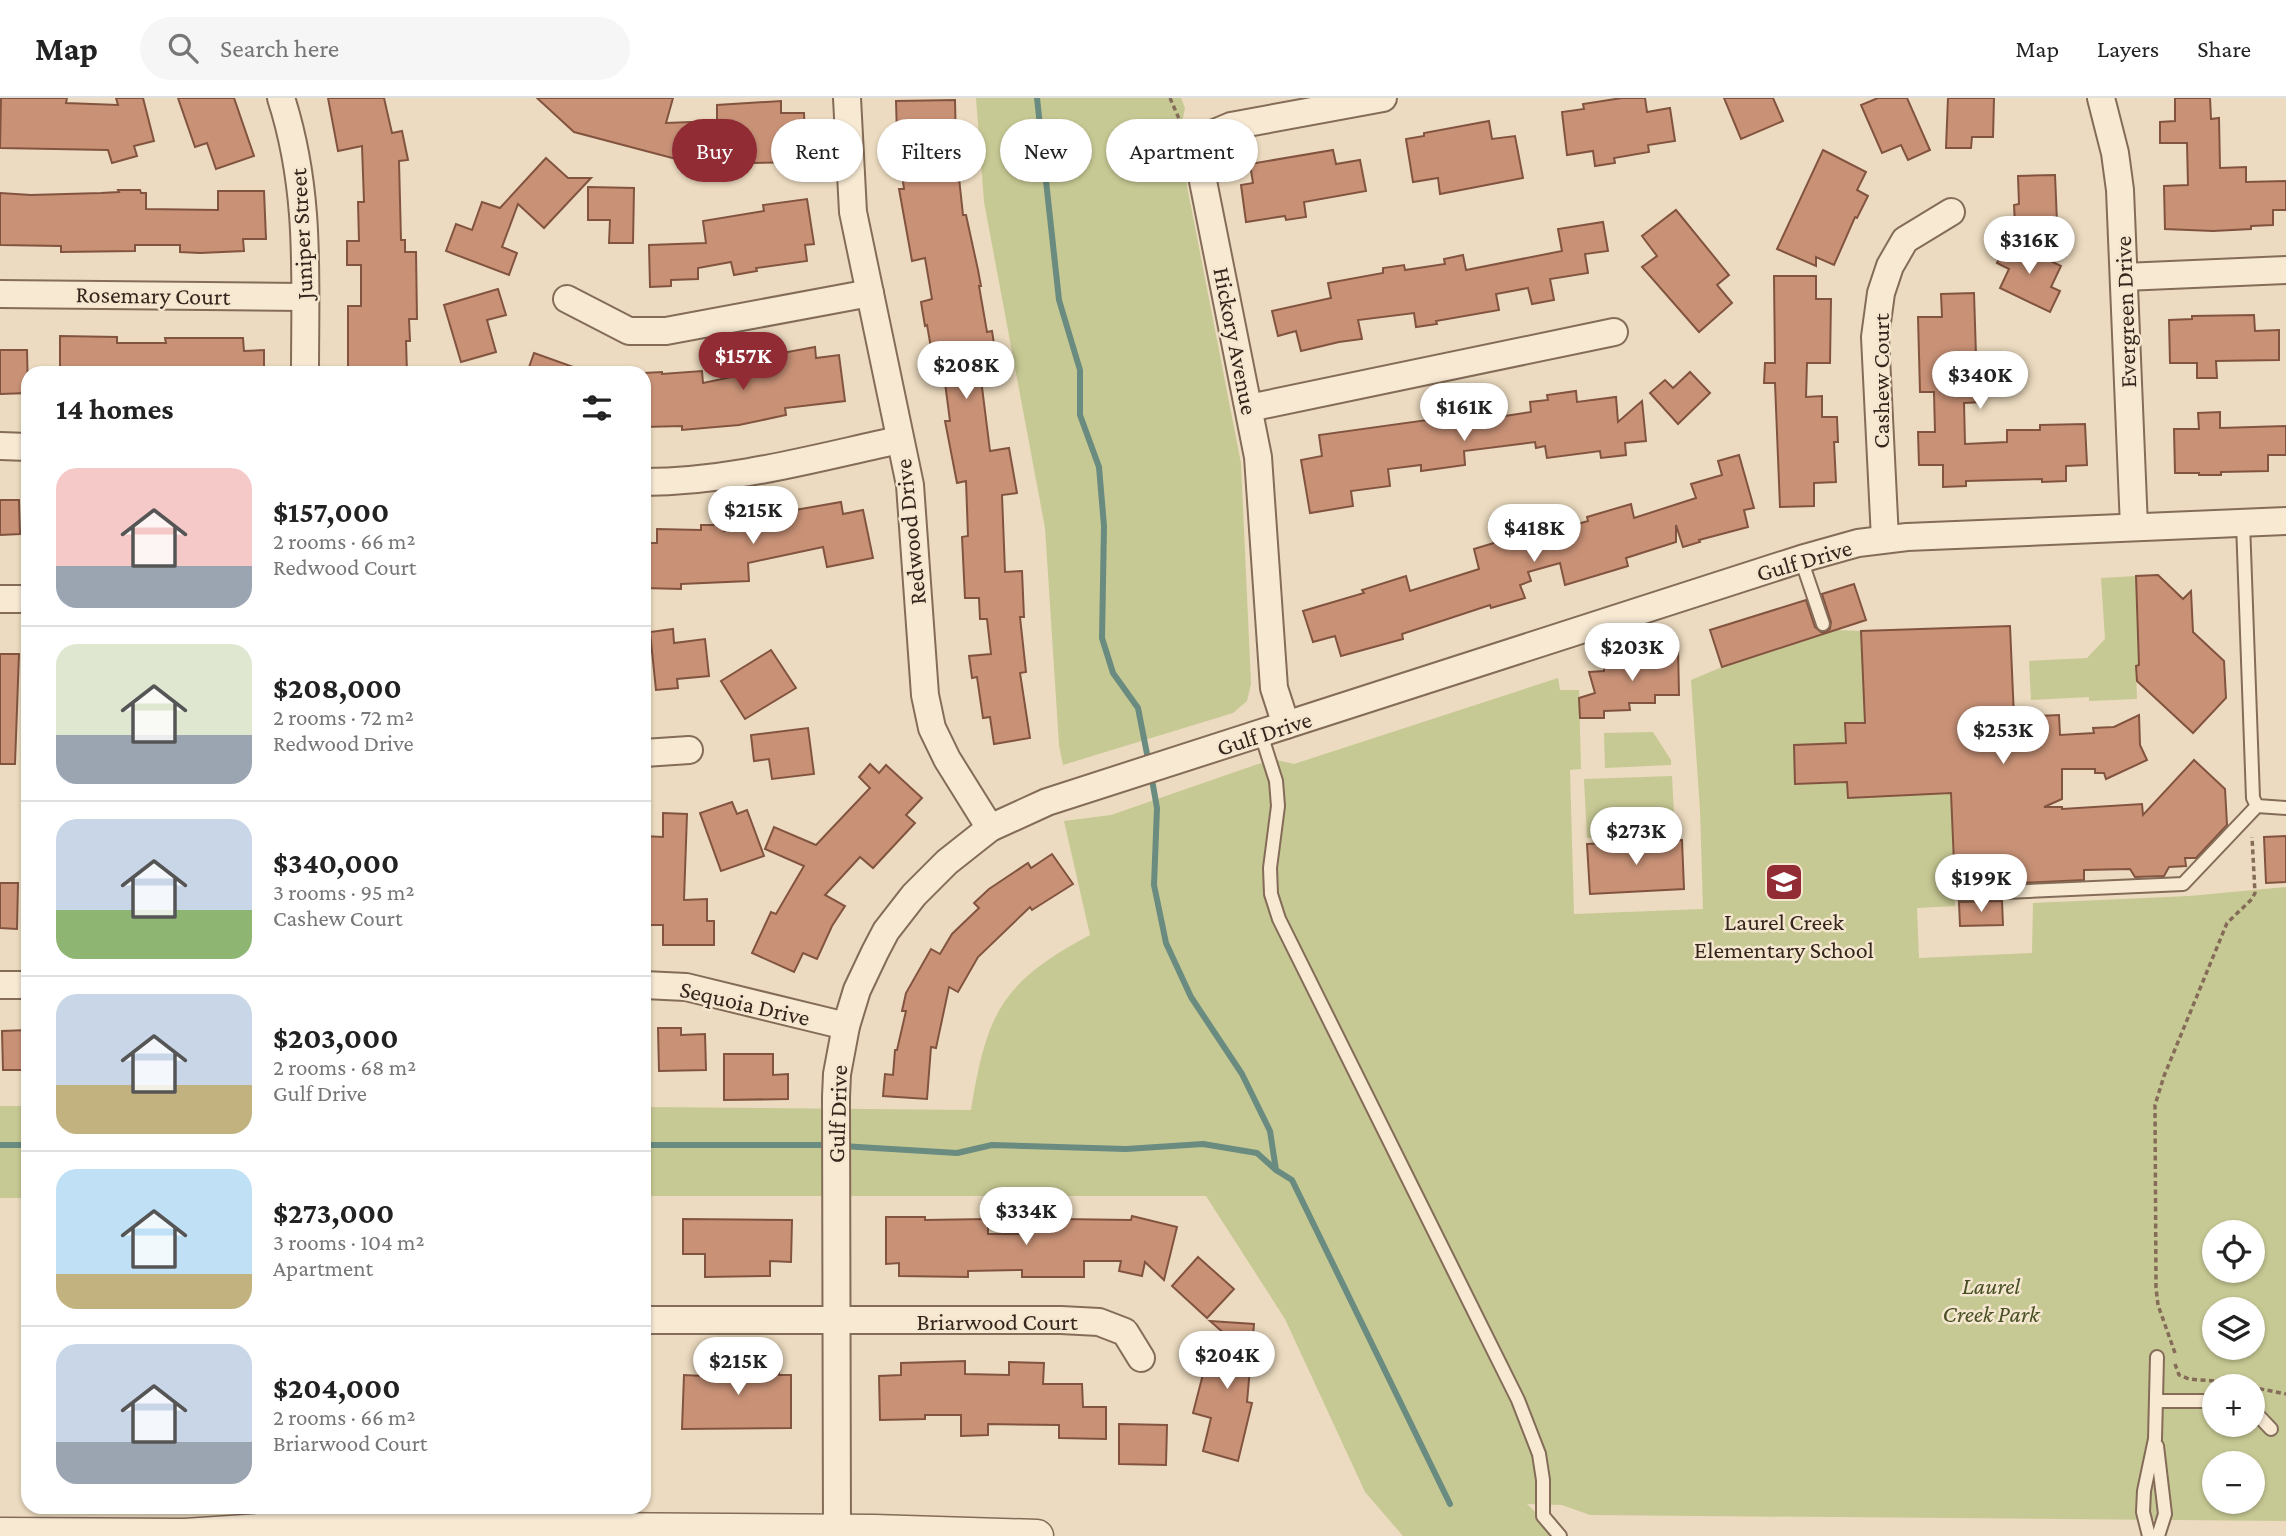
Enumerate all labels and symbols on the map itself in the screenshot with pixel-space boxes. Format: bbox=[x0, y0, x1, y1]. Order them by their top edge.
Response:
street label: Juniper Street bbox=[284, 167, 318, 302]
pin: $316K bbox=[1980, 216, 2078, 276]
street label: Evergreen Drive bbox=[2109, 235, 2141, 389]
street label: Hickory Avenue bbox=[1208, 265, 1264, 417]
street label: Rosemary Court bbox=[75, 280, 232, 310]
street label: Cashew Court bbox=[1867, 312, 1894, 449]
pin: $157K bbox=[694, 332, 792, 392]
pin: $208K bbox=[917, 342, 1015, 401]
pin: $340K bbox=[1931, 352, 2029, 411]
pin: $161K bbox=[1415, 384, 1513, 443]
street label: Redwood Drive bbox=[889, 458, 931, 606]
pin: $215K bbox=[704, 486, 802, 546]
pin: $418K bbox=[1485, 504, 1583, 564]
street label: Gulf Drive bbox=[1753, 534, 1855, 586]
pin: $203K bbox=[1583, 624, 1681, 683]
street label: Gulf Drive bbox=[1213, 705, 1315, 761]
pin: $253K bbox=[1954, 706, 2052, 766]
pin: $273K bbox=[1587, 808, 1685, 867]
pin: $199K bbox=[1932, 854, 2030, 914]
school or university icon: Laurel Creek Elementary School bbox=[1763, 861, 1805, 903]
place label: Laurel Creek Elementary School bbox=[1694, 908, 1874, 963]
street label: Sequoia Drive bbox=[677, 975, 813, 1031]
street label: Gulf Drive bbox=[822, 1065, 852, 1163]
pin: $334K bbox=[977, 1188, 1075, 1247]
park label: Laurel Creek Park bbox=[1943, 1272, 2041, 1327]
street label: Briarwood Court bbox=[916, 1308, 1079, 1335]
pin: $204K bbox=[1178, 1332, 1276, 1391]
pin: $215K bbox=[689, 1338, 787, 1397]

